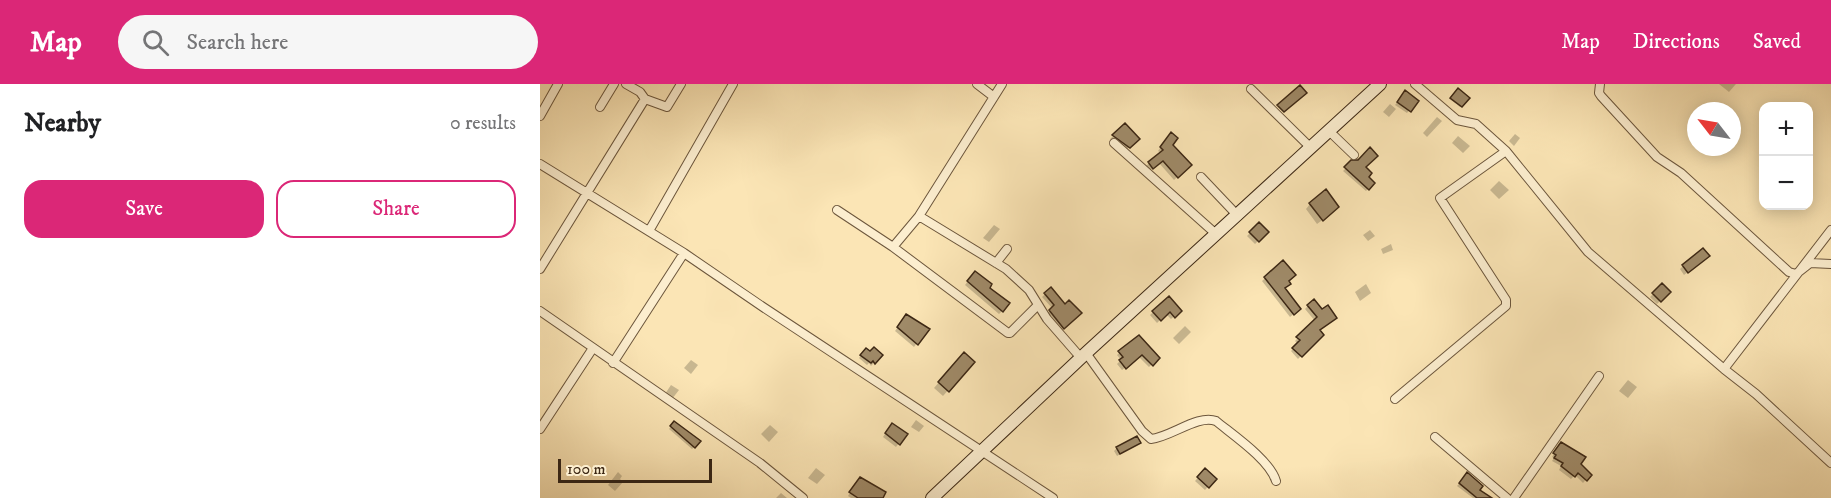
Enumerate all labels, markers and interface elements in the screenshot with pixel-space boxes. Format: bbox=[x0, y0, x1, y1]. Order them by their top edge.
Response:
search box bbox=[118, 15, 538, 69]
text: Map bbox=[30, 25, 82, 60]
icon: search bbox=[139, 26, 172, 59]
text: Search here bbox=[187, 29, 288, 56]
text: Map bbox=[1561, 29, 1600, 55]
text: Directions bbox=[1633, 29, 1720, 55]
text: Saved bbox=[1753, 29, 1801, 55]
north arrow bbox=[1687, 102, 1741, 156]
map controls bbox=[1759, 102, 1813, 210]
button: + bbox=[1759, 102, 1813, 156]
text: Nearby bbox=[24, 107, 101, 140]
text: 0 results bbox=[450, 111, 516, 136]
button: − bbox=[1759, 156, 1813, 210]
button: Save bbox=[24, 180, 264, 238]
button: Share bbox=[276, 180, 516, 238]
scale bar bbox=[558, 456, 712, 484]
text: 100 m bbox=[567, 459, 606, 479]

